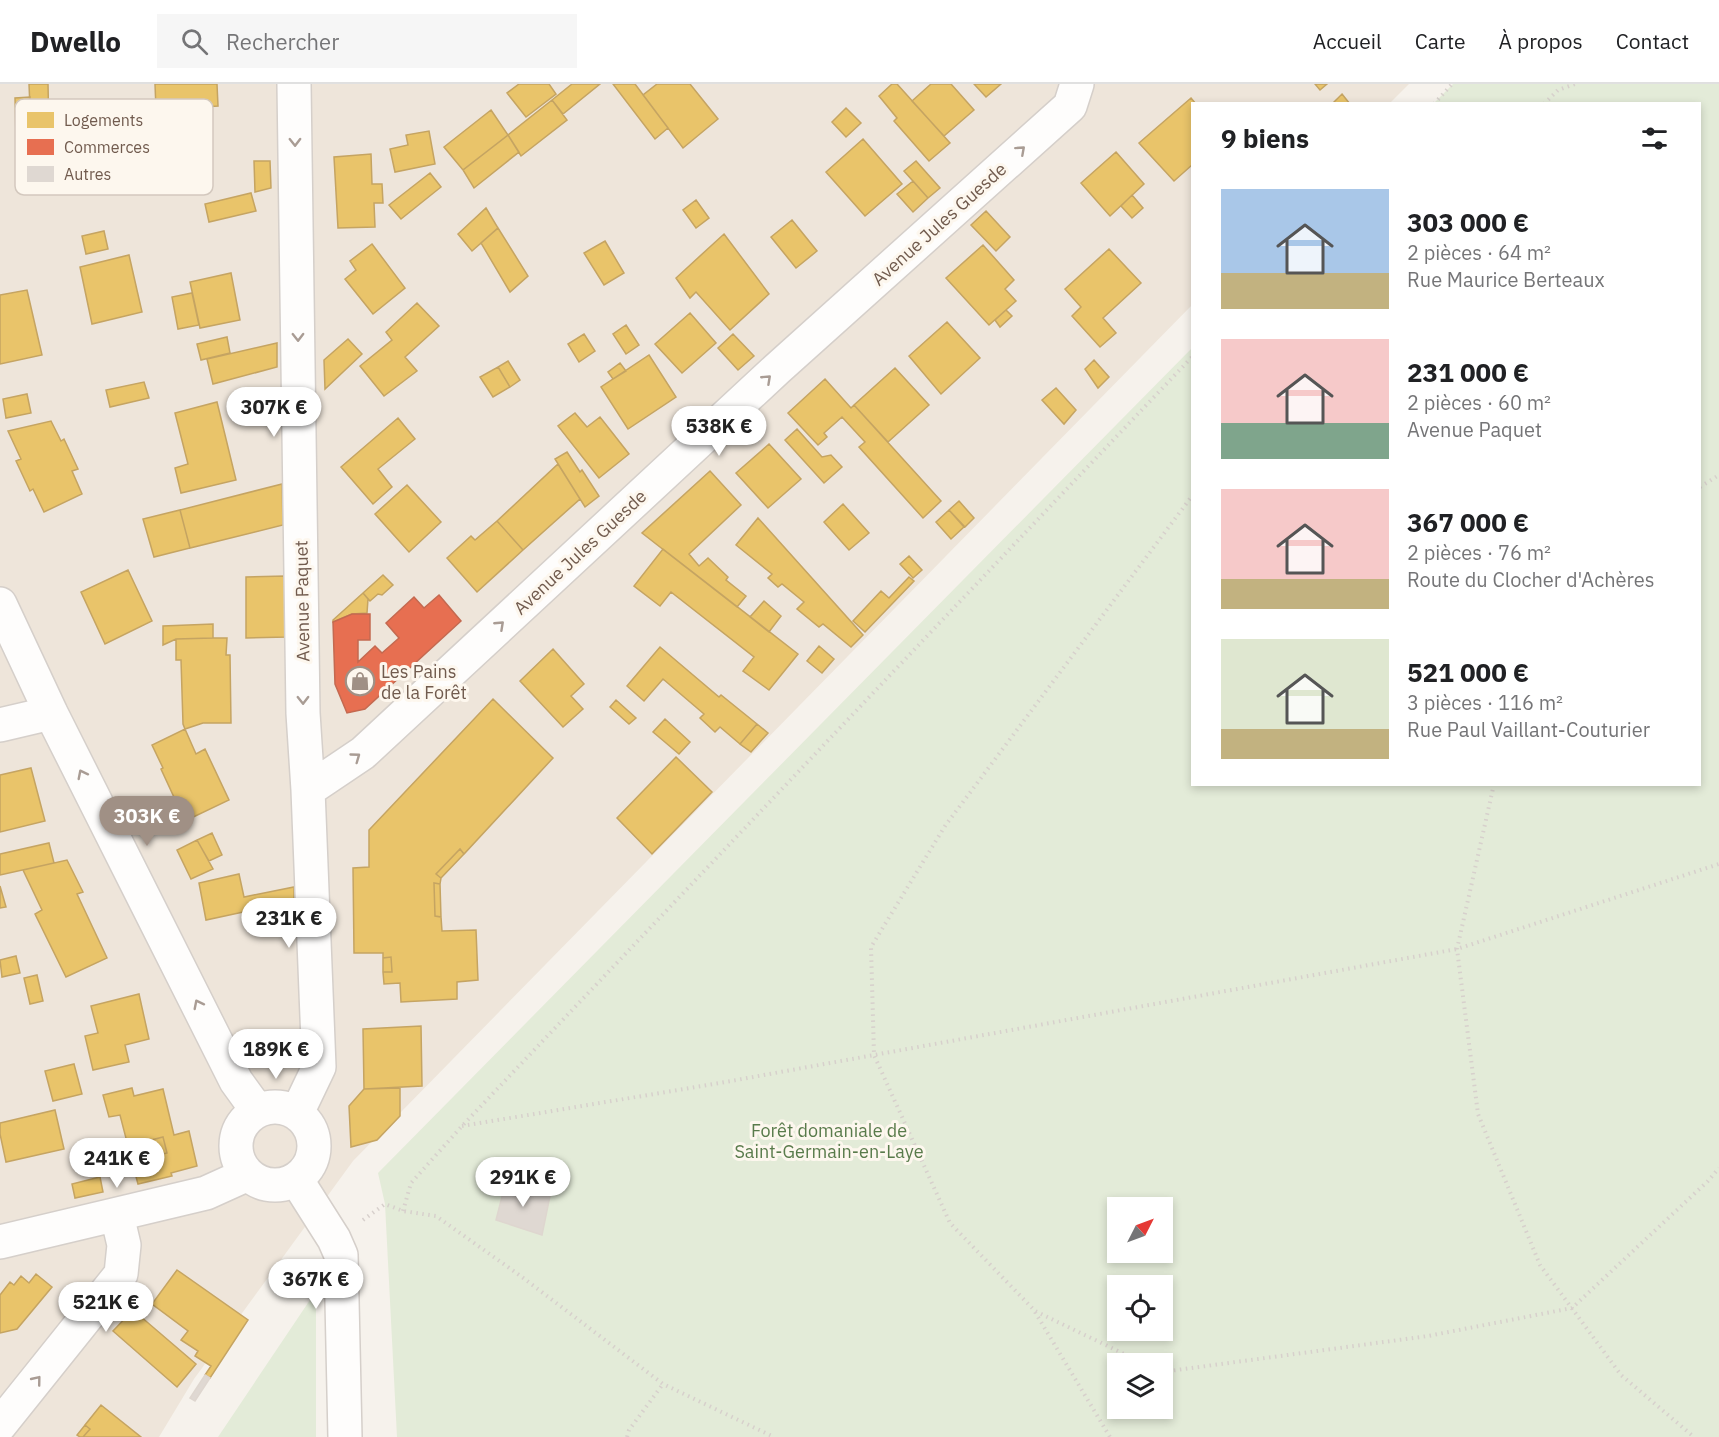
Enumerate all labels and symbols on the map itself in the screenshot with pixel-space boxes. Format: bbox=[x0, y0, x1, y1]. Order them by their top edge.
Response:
legend bbox=[15, 99, 213, 195]
text: Logements bbox=[64, 110, 143, 130]
text: Commerces bbox=[64, 137, 150, 157]
one-way arrow bbox=[289, 138, 301, 147]
one-way arrow bbox=[1014, 146, 1025, 157]
street label: Avenue Jules Guesde bbox=[867, 157, 1011, 291]
text: Autres bbox=[64, 164, 111, 184]
one-way arrow bbox=[292, 333, 304, 342]
one-way arrow bbox=[760, 375, 771, 386]
pin: 307K € bbox=[225, 387, 323, 438]
pin: 538K € bbox=[670, 406, 768, 457]
street label: Avenue Jules Guesde bbox=[509, 484, 651, 619]
street label: Avenue Paquet bbox=[289, 540, 315, 662]
one-way arrow bbox=[494, 621, 504, 632]
place label: Les Pains de la Forêt bbox=[381, 660, 467, 704]
shop icon: Les Pains de la Forêt bbox=[344, 665, 376, 697]
one-way arrow bbox=[297, 696, 309, 705]
one-way arrow bbox=[350, 753, 361, 764]
one-way arrow bbox=[77, 769, 89, 780]
pin: 303K € bbox=[98, 796, 196, 847]
pin: 231K € bbox=[240, 898, 338, 949]
one-way arrow bbox=[194, 1000, 205, 1011]
pin: 189K € bbox=[227, 1029, 325, 1080]
park label: Forêt domaniale de Saint-Germain-en-Laye bbox=[734, 1119, 924, 1163]
pin: 241K € bbox=[68, 1138, 166, 1189]
pin: 291K € bbox=[474, 1157, 572, 1208]
north arrow bbox=[1107, 1197, 1173, 1263]
pin: 367K € bbox=[267, 1259, 365, 1310]
pin: 521K € bbox=[57, 1282, 155, 1333]
one-way arrow bbox=[29, 1375, 40, 1386]

